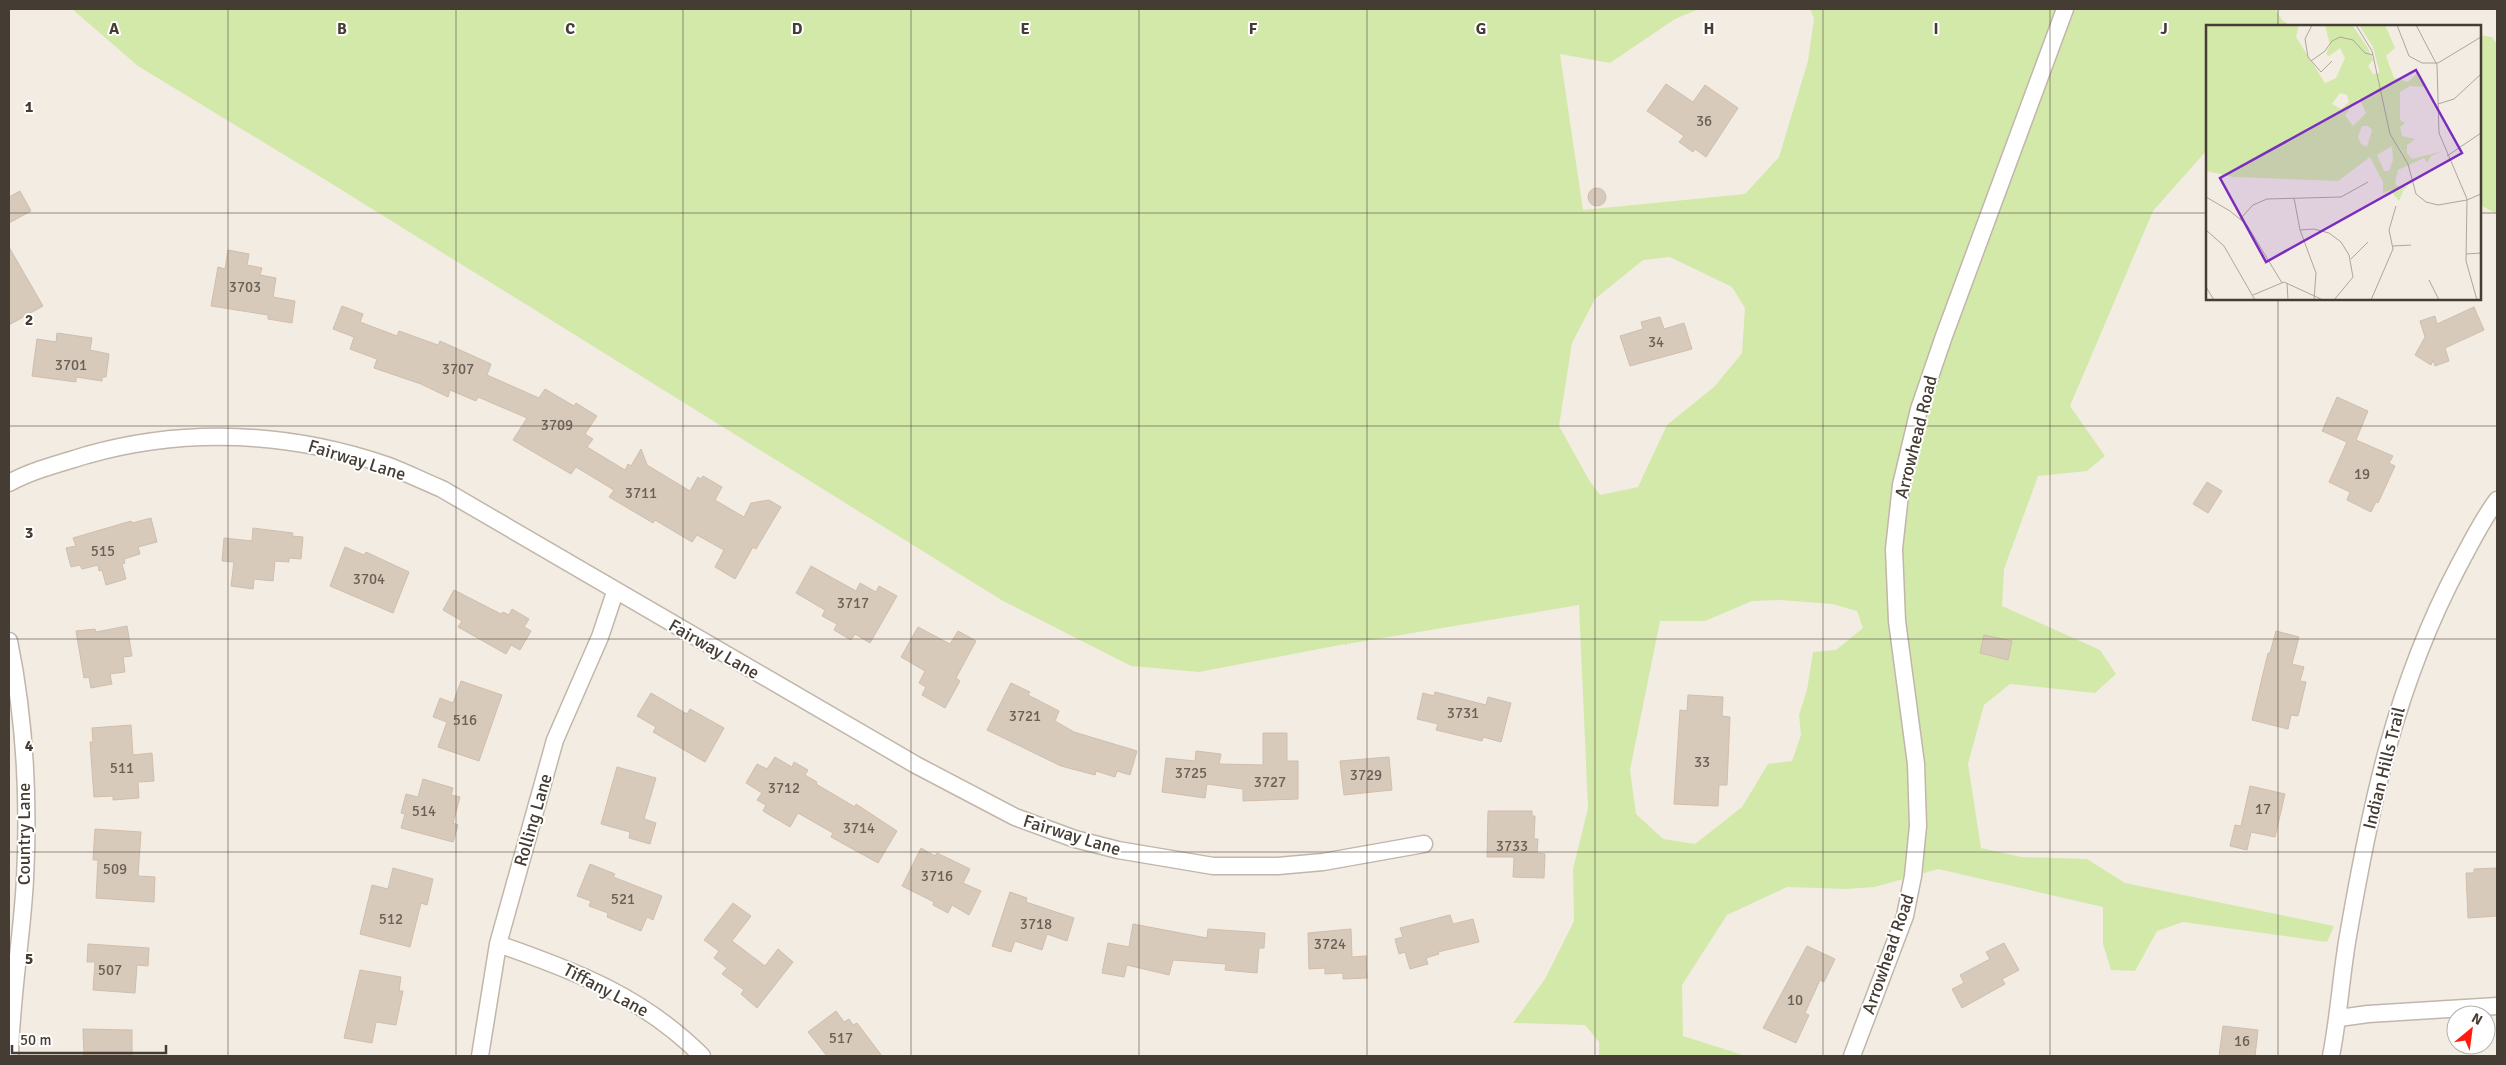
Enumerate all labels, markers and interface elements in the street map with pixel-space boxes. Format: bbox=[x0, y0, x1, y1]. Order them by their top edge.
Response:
text: A bbox=[109, 19, 120, 39]
text: B bbox=[337, 19, 347, 39]
text: C bbox=[565, 19, 575, 39]
text: D bbox=[792, 19, 803, 39]
text: E bbox=[1020, 19, 1030, 39]
text: F bbox=[1249, 19, 1258, 39]
text: G bbox=[1476, 19, 1486, 39]
text: H bbox=[1704, 19, 1714, 39]
text: I bbox=[1933, 19, 1939, 39]
text: J bbox=[2160, 19, 2168, 39]
inset map bbox=[2206, 25, 2481, 300]
text: 1 bbox=[25, 97, 34, 117]
house number: 36 bbox=[1696, 112, 1712, 130]
house number: 3703 bbox=[229, 278, 261, 296]
text: 2 bbox=[25, 310, 33, 330]
house number: 34 bbox=[1648, 333, 1664, 351]
house number: 3701 bbox=[55, 356, 87, 374]
house number: 3707 bbox=[442, 360, 474, 378]
street label: Arrowhead Road bbox=[1890, 373, 1942, 501]
house number: 3709 bbox=[541, 416, 573, 434]
street label: Fairway Lane bbox=[305, 435, 409, 485]
house number: 19 bbox=[2354, 465, 2370, 483]
house number: 3711 bbox=[625, 484, 657, 502]
text: 3 bbox=[25, 523, 33, 543]
house number: 515 bbox=[91, 542, 115, 560]
house number: 3704 bbox=[353, 570, 385, 588]
house number: 3717 bbox=[837, 594, 869, 612]
street label: Fairway Lane bbox=[665, 614, 763, 684]
house number: 3731 bbox=[1447, 704, 1479, 722]
street label: Indian Hills Trail bbox=[2358, 704, 2410, 832]
house number: 3721 bbox=[1009, 707, 1041, 725]
house number: 516 bbox=[453, 711, 477, 729]
text: 4 bbox=[25, 736, 34, 756]
house number: 33 bbox=[1694, 753, 1710, 771]
house number: 511 bbox=[110, 759, 134, 777]
house number: 3725 bbox=[1175, 764, 1207, 782]
house number: 3729 bbox=[1350, 766, 1382, 784]
street label: Rolling Lane bbox=[509, 771, 557, 869]
house number: 3727 bbox=[1254, 773, 1286, 791]
house number: 3712 bbox=[768, 779, 800, 797]
street label: Country Lane bbox=[13, 783, 35, 885]
house number: 17 bbox=[2255, 800, 2271, 818]
house number: 514 bbox=[412, 802, 436, 820]
street label: Fairway Lane bbox=[1020, 810, 1124, 860]
house number: 3714 bbox=[843, 819, 875, 837]
house number: 3733 bbox=[1496, 837, 1528, 855]
house number: 509 bbox=[103, 860, 127, 878]
house number: 3716 bbox=[921, 867, 953, 885]
house number: 521 bbox=[611, 890, 635, 908]
street label: Arrowhead Road bbox=[1857, 891, 1919, 1017]
house number: 512 bbox=[379, 910, 403, 928]
house number: 3718 bbox=[1020, 915, 1052, 933]
house number: 3724 bbox=[1314, 935, 1346, 953]
text: 5 bbox=[25, 949, 33, 969]
street label: Tiffany Lane bbox=[560, 958, 652, 1022]
house number: 507 bbox=[98, 961, 122, 979]
house number: 10 bbox=[1787, 991, 1803, 1009]
north arrow bbox=[2446, 1005, 2496, 1055]
text: N bbox=[2469, 1009, 2485, 1029]
scale bar bbox=[12, 1022, 166, 1054]
house number: 517 bbox=[829, 1029, 853, 1047]
text: 50 m bbox=[20, 1031, 51, 1049]
house number: 16 bbox=[2234, 1032, 2250, 1050]

